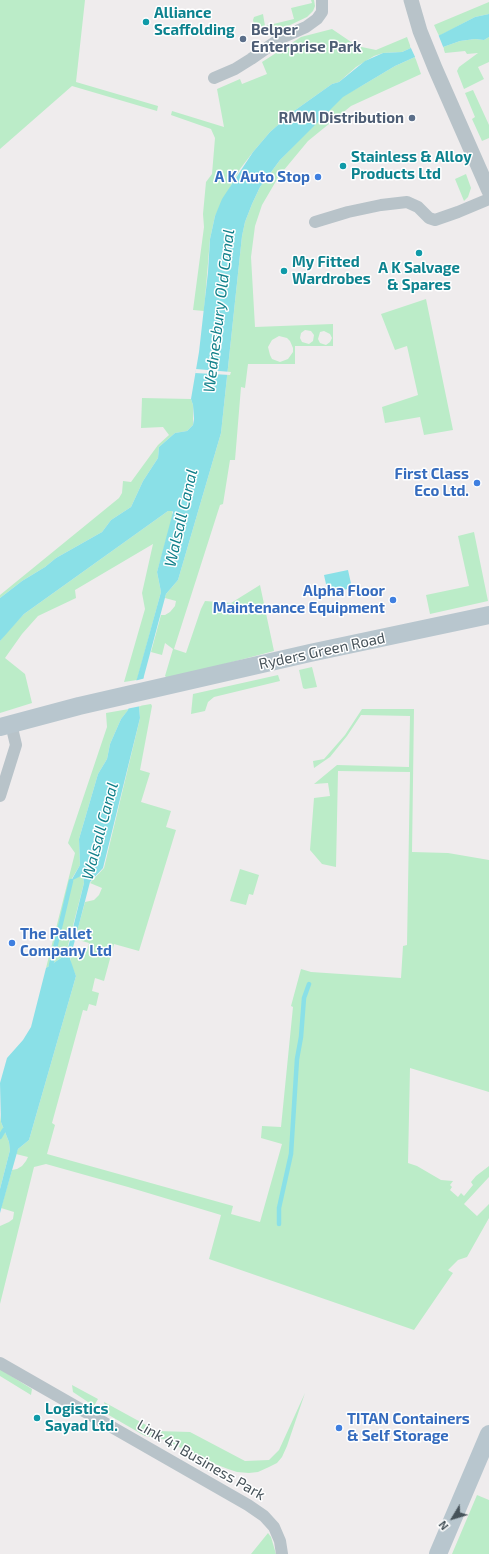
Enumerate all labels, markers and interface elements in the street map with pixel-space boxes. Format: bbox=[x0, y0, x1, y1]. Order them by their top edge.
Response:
place label: Alliance Scaffolding bbox=[154, 4, 235, 39]
marker: Alliance Scaffolding bbox=[141, 17, 151, 27]
place label: Belper Enterprise Park bbox=[251, 21, 361, 56]
marker: Belper Enterprise Park bbox=[238, 34, 248, 44]
place label: RMM Distribution bbox=[279, 109, 404, 127]
marker: RMM Distribution bbox=[407, 113, 417, 123]
place label: Stainless & Alloy Products Ltd bbox=[351, 148, 472, 183]
marker: Stainless & Alloy Products Ltd bbox=[338, 161, 348, 171]
place label: A K Auto Stop bbox=[215, 168, 310, 186]
marker: A K Auto Stop bbox=[313, 172, 323, 182]
water label: Wednesbury Old Canal bbox=[199, 228, 239, 394]
marker: A K Salvage & Spares bbox=[414, 248, 424, 258]
place label: My Fitted Wardrobes bbox=[292, 253, 371, 288]
place label: A K Salvage & Spares bbox=[378, 259, 460, 294]
marker: My Fitted Wardrobes bbox=[279, 266, 289, 276]
place label: First Class Eco Ltd. bbox=[395, 465, 469, 500]
water label: Walsall Canal bbox=[160, 467, 202, 569]
marker: First Class Eco Ltd. bbox=[472, 478, 482, 488]
place label: Alpha Floor Maintenance Equipment bbox=[213, 582, 385, 617]
marker: Alpha Floor Maintenance Equipment bbox=[388, 595, 398, 605]
street label: Ryders Green Road bbox=[257, 629, 387, 673]
water label: Walsall Canal bbox=[78, 780, 122, 882]
place label: The Pallet Company Ltd bbox=[20, 925, 112, 960]
marker: The Pallet Company Ltd bbox=[7, 938, 17, 948]
place label: Logistics Sayad Ltd. bbox=[45, 1400, 118, 1435]
place label: TITAN Containers & Self Storage bbox=[347, 1410, 470, 1445]
marker: Logistics Sayad Ltd. bbox=[32, 1413, 42, 1423]
street label: Link 41 Business Park bbox=[134, 1416, 268, 1504]
marker: TITAN Containers & Self Storage bbox=[334, 1423, 344, 1433]
north arrow bbox=[433, 1498, 473, 1538]
text: N bbox=[436, 1519, 451, 1533]

